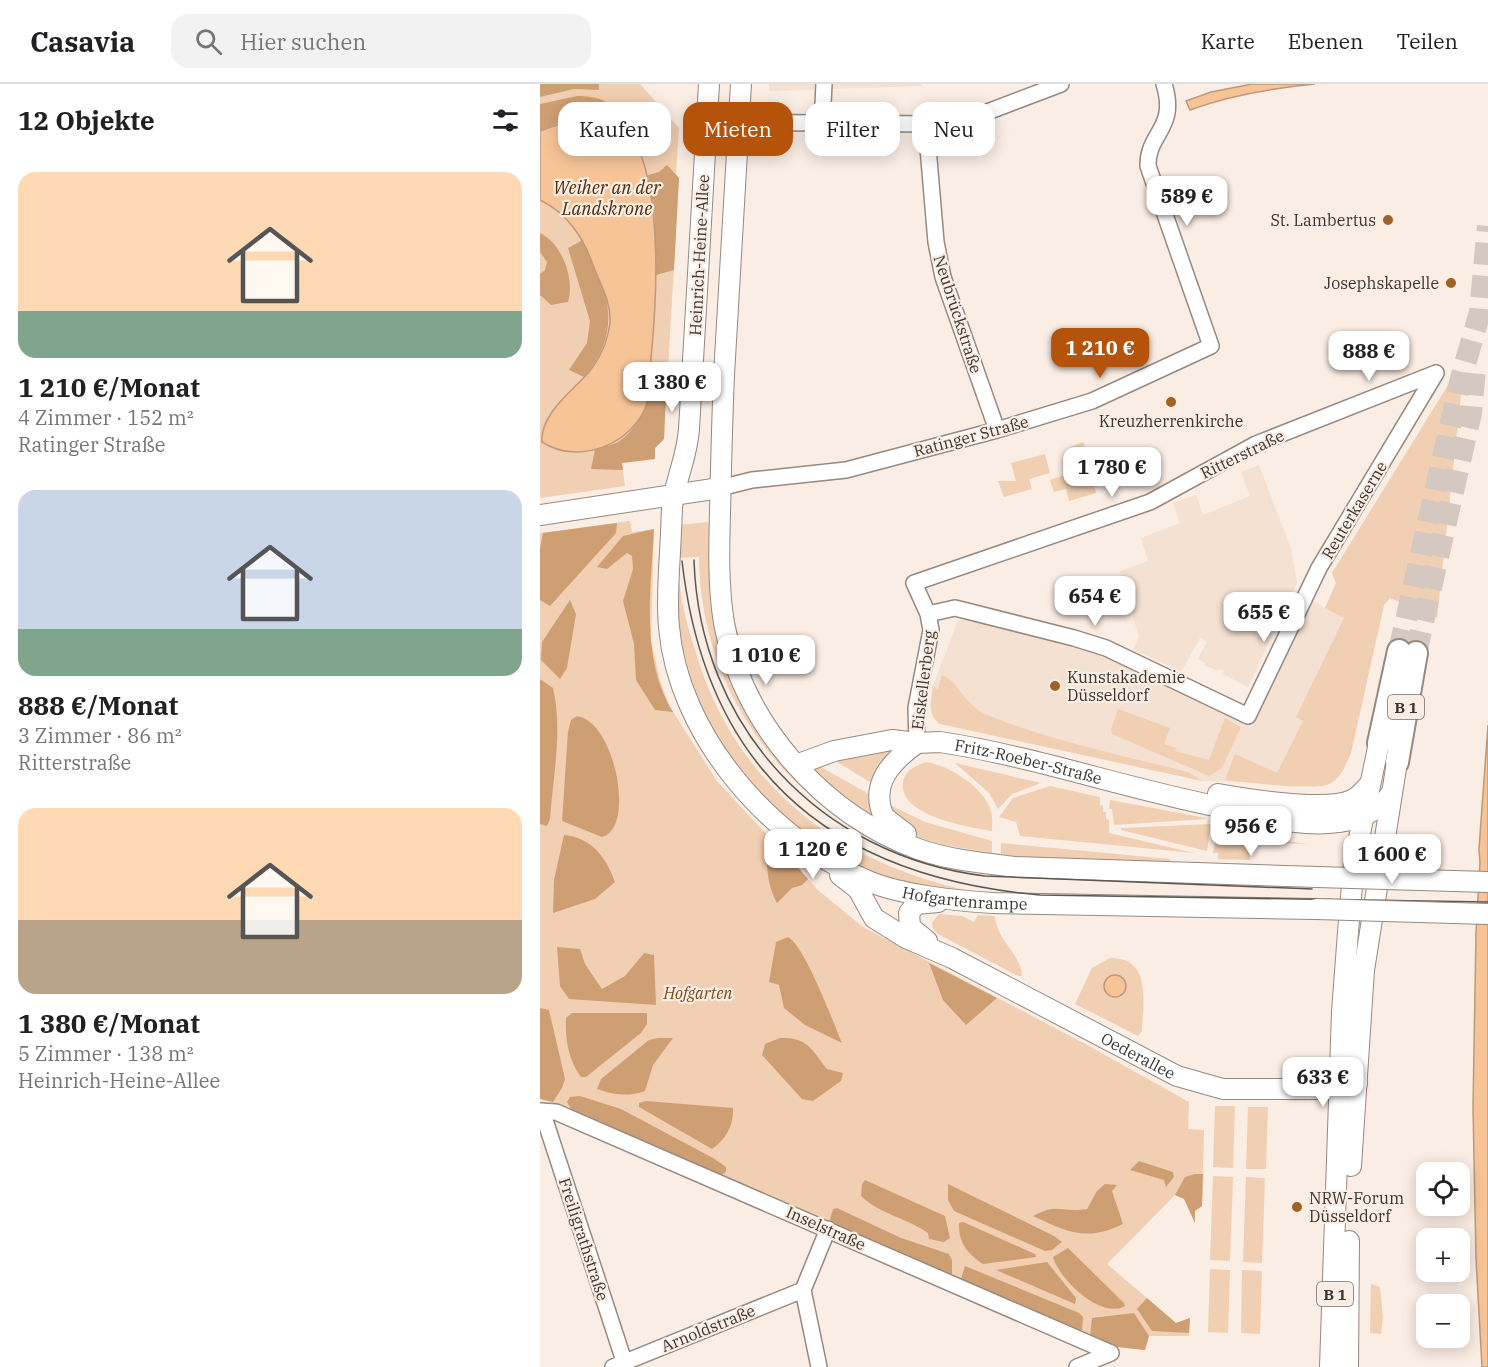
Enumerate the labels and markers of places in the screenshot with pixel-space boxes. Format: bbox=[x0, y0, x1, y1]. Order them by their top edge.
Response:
pin: 589 € bbox=[1145, 176, 1229, 227]
place label: St. Lambertus bbox=[1270, 210, 1376, 230]
marker: St. Lambertus bbox=[1381, 213, 1395, 227]
place label: Josephskapelle bbox=[1324, 273, 1439, 293]
marker: Josephskapelle bbox=[1444, 276, 1458, 290]
pin: 1 210 € bbox=[1045, 328, 1155, 379]
pin: 888 € bbox=[1327, 331, 1411, 382]
pin: 1 380 € bbox=[617, 362, 727, 413]
marker: Kreuzherrenkirche bbox=[1164, 395, 1178, 409]
place label: Kreuzherrenkirche bbox=[1099, 411, 1243, 431]
pin: 1 780 € bbox=[1057, 447, 1167, 498]
pin: 654 € bbox=[1053, 576, 1137, 627]
pin: 655 € bbox=[1222, 592, 1306, 643]
pin: 1 010 € bbox=[711, 635, 821, 686]
place label: Kunstakademie Düsseldorf bbox=[1067, 667, 1185, 705]
marker: Kunstakademie Düsseldorf bbox=[1048, 679, 1062, 693]
pin: 956 € bbox=[1209, 806, 1293, 857]
pin: 1 120 € bbox=[758, 829, 868, 880]
pin: 1 600 € bbox=[1337, 834, 1447, 885]
pin: 633 € bbox=[1281, 1057, 1365, 1108]
place label: NRW-Forum Düsseldorf bbox=[1309, 1188, 1404, 1226]
marker: NRW-Forum Düsseldorf bbox=[1290, 1200, 1304, 1214]

